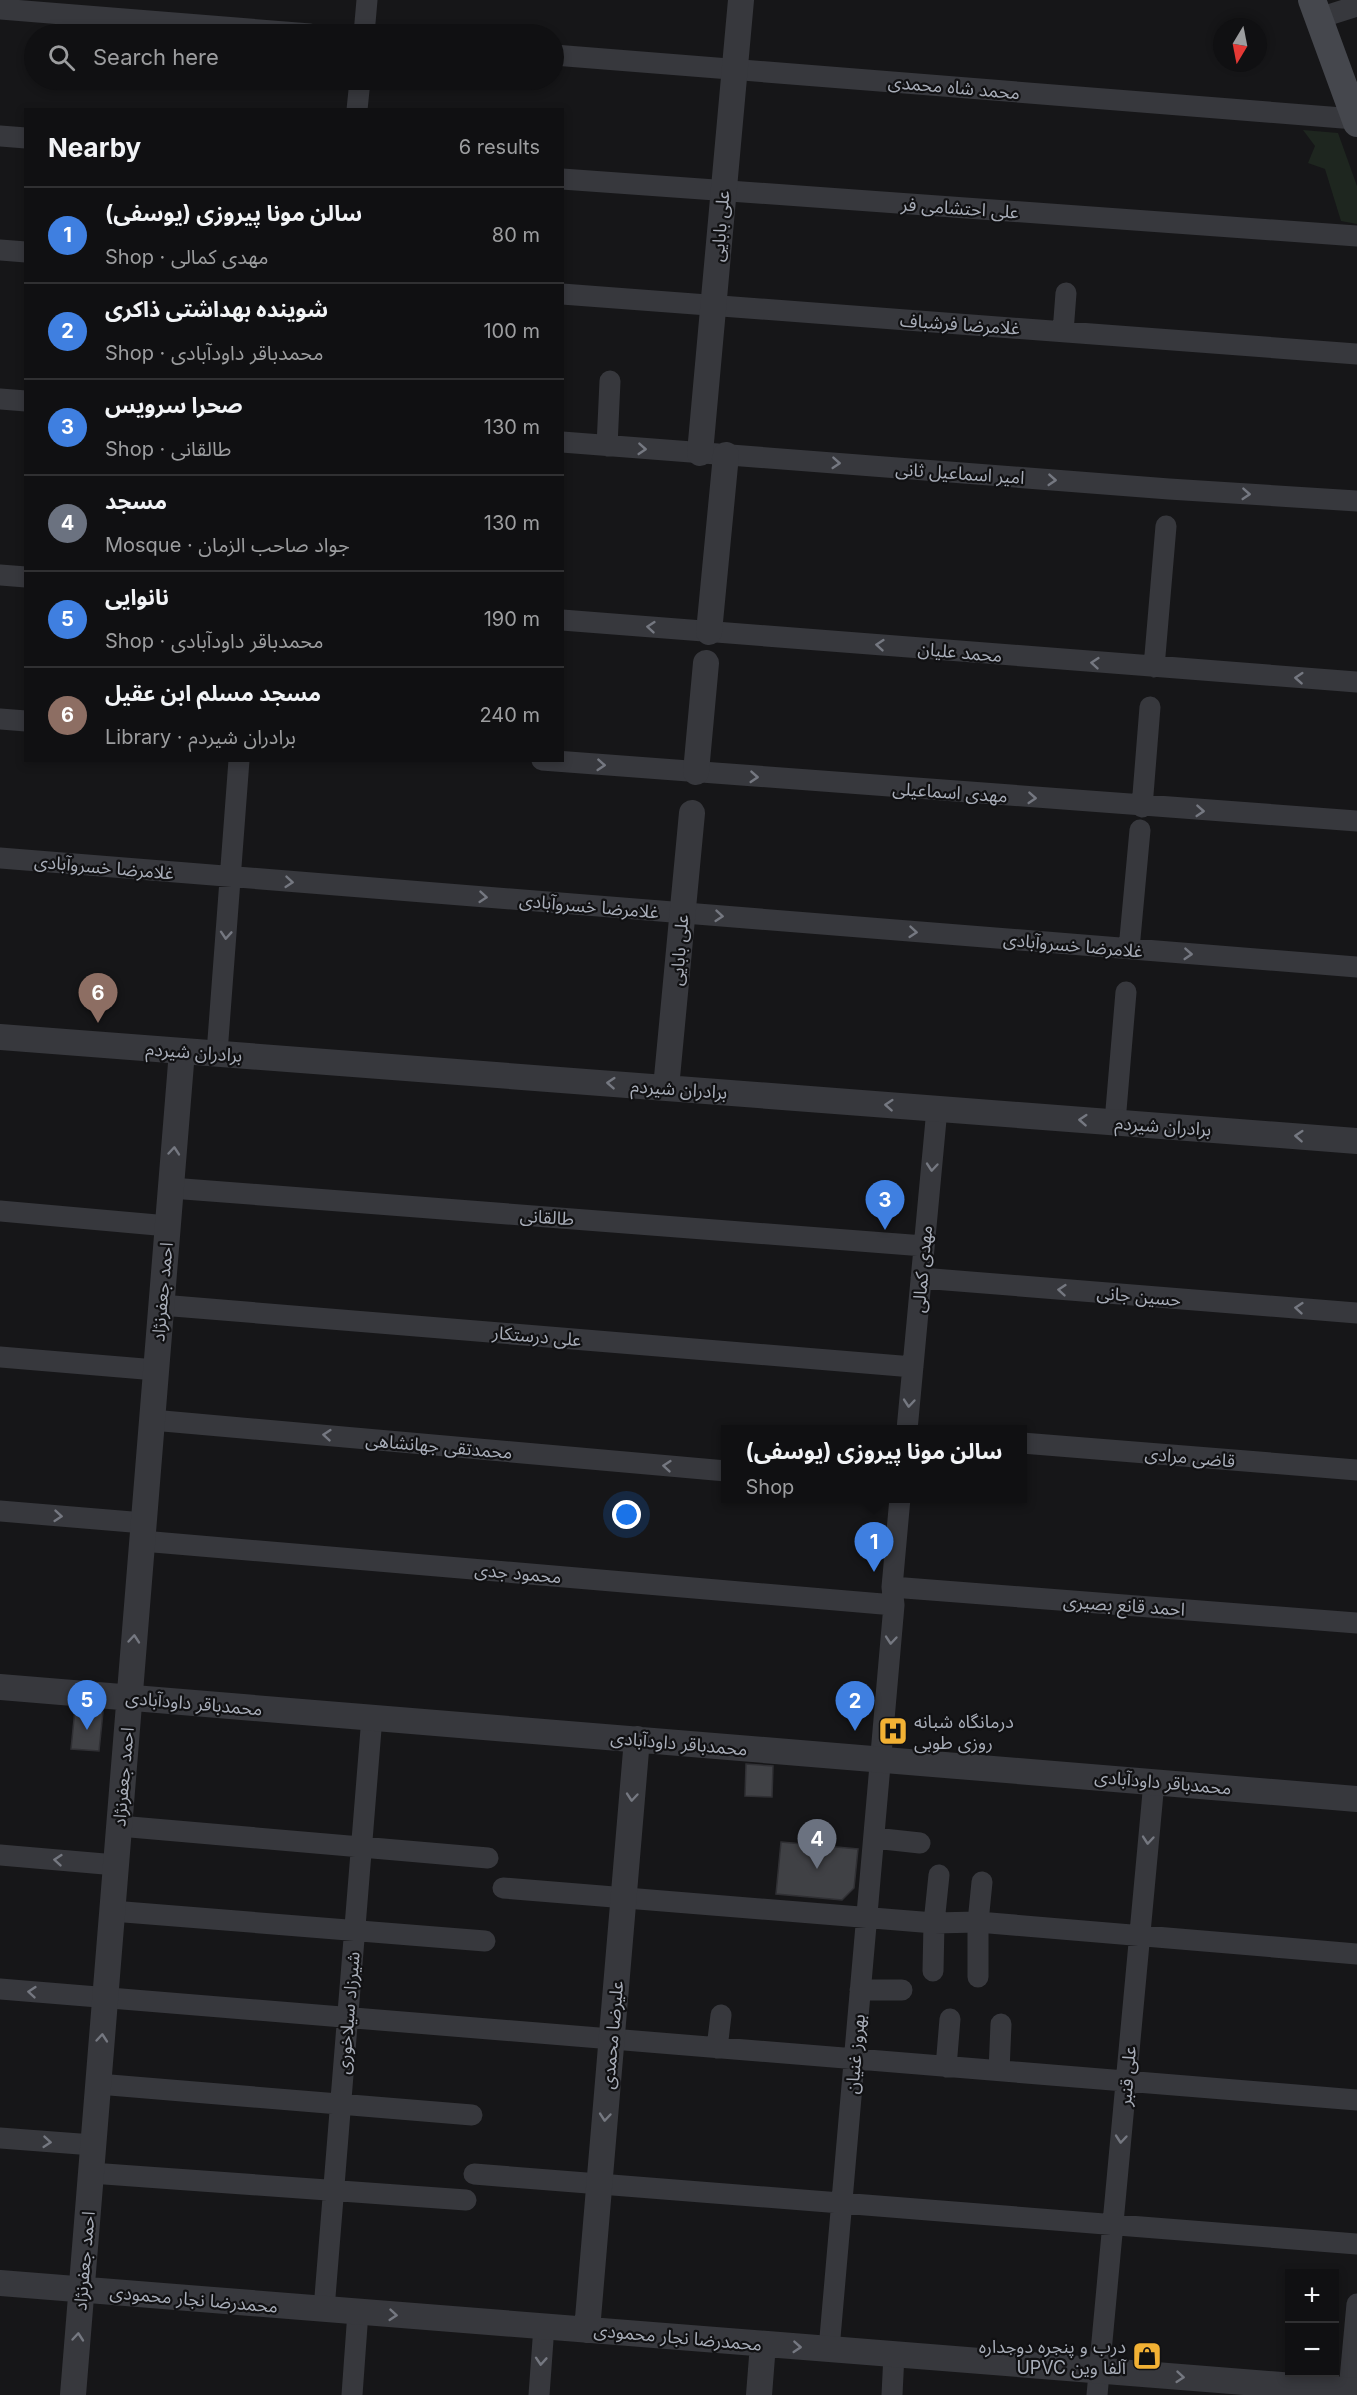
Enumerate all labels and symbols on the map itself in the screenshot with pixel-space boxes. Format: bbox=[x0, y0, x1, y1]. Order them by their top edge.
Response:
north arrow bbox=[1213, 18, 1267, 72]
street label: محمد شاه محمدی bbox=[887, 71, 1021, 104]
street label: علی بابایی bbox=[706, 189, 735, 263]
street label: علی احتشامی فر bbox=[899, 193, 1020, 224]
street label: غلامرضا فرشباف bbox=[899, 309, 1021, 340]
one-way arrow bbox=[637, 442, 646, 455]
one-way arrow bbox=[832, 457, 841, 470]
street label: امیر اسماعیل ثانی bbox=[895, 458, 1025, 489]
one-way arrow bbox=[1047, 473, 1056, 486]
one-way arrow bbox=[1242, 488, 1251, 501]
one-way arrow bbox=[646, 621, 655, 634]
street label: محمد علیان bbox=[917, 638, 1003, 667]
one-way arrow bbox=[875, 639, 884, 652]
one-way arrow bbox=[1091, 657, 1100, 670]
one-way arrow bbox=[1294, 671, 1303, 684]
one-way arrow bbox=[596, 758, 605, 771]
one-way arrow bbox=[750, 770, 759, 783]
street label: مهدی اسماعیلی bbox=[892, 778, 1008, 807]
one-way arrow bbox=[1028, 791, 1037, 804]
one-way arrow bbox=[1195, 804, 1204, 817]
street label: غلامرضا خسروآبادی bbox=[33, 850, 175, 885]
one-way arrow bbox=[284, 875, 293, 888]
street label: غلامرضا خسروآبادی bbox=[518, 889, 660, 924]
one-way arrow bbox=[478, 890, 487, 903]
one-way arrow bbox=[715, 910, 724, 923]
street label: علی بابایی bbox=[665, 913, 694, 987]
one-way arrow bbox=[909, 925, 918, 938]
street label: غلامرضا خسروآبادی bbox=[1002, 928, 1144, 963]
one-way arrow bbox=[220, 931, 233, 940]
one-way arrow bbox=[1183, 947, 1192, 960]
pin: 6 bbox=[78, 974, 118, 1023]
street label: برادران شیردم bbox=[145, 1038, 243, 1070]
street label: برادران شیردم bbox=[630, 1075, 728, 1107]
one-way arrow bbox=[606, 1077, 615, 1090]
one-way arrow bbox=[884, 1099, 893, 1112]
street label: برادران شیردم bbox=[1114, 1112, 1212, 1144]
one-way arrow bbox=[1079, 1114, 1088, 1127]
one-way arrow bbox=[1294, 1130, 1303, 1143]
one-way arrow bbox=[167, 1147, 180, 1156]
one-way arrow bbox=[926, 1162, 939, 1171]
pin: 3 bbox=[866, 1180, 904, 1230]
street label: طالقانی bbox=[519, 1205, 575, 1230]
street label: مهدی کمالی bbox=[908, 1224, 937, 1314]
street label: احمد جعفرنژاد bbox=[147, 1241, 178, 1343]
street label: حسین جانی bbox=[1096, 1282, 1182, 1311]
one-way arrow bbox=[1058, 1283, 1067, 1296]
one-way arrow bbox=[1294, 1302, 1303, 1315]
street label: علی درستکار bbox=[491, 1322, 582, 1351]
one-way arrow bbox=[903, 1398, 916, 1407]
one-way arrow bbox=[322, 1429, 331, 1442]
street label: محمدتقی جهانشاهی bbox=[365, 1429, 513, 1464]
street label: قاضی مرادی bbox=[1144, 1443, 1236, 1472]
one-way arrow bbox=[663, 1460, 672, 1473]
your location bbox=[612, 1500, 641, 1529]
one-way arrow bbox=[54, 1509, 63, 1522]
pin: 1 bbox=[854, 1522, 894, 1572]
street label: محمود جدی bbox=[473, 1559, 562, 1588]
street label: احمد قانع بصیری bbox=[1062, 1590, 1186, 1624]
one-way arrow bbox=[127, 1634, 140, 1643]
one-way arrow bbox=[885, 1636, 898, 1645]
pin: 5 bbox=[68, 1680, 106, 1730]
pin: 2 bbox=[836, 1682, 874, 1731]
street label: محمدباقر داودآبادی bbox=[125, 1687, 263, 1720]
place label: درمانگاه شبانه روزی طوبی bbox=[914, 1711, 1014, 1754]
hospital icon: درمانگاه شبانه روزی طوبی bbox=[877, 1715, 909, 1747]
street label: احمد جعفرنژاد bbox=[108, 1726, 139, 1828]
street label: محمدباقر داودآبادی bbox=[610, 1727, 748, 1760]
street label: محمدباقر داودآبادی bbox=[1094, 1766, 1232, 1799]
one-way arrow bbox=[626, 1793, 639, 1802]
pin: 4 bbox=[798, 1820, 836, 1869]
one-way arrow bbox=[1142, 1835, 1155, 1844]
one-way arrow bbox=[53, 1854, 63, 1867]
street label: شیرزاد سیلاخوری bbox=[332, 1951, 365, 2075]
street label: علیرضا محمدی bbox=[597, 1980, 628, 2090]
one-way arrow bbox=[27, 1986, 36, 1999]
street label: بهروز غنیان bbox=[841, 2013, 870, 2095]
one-way arrow bbox=[95, 2033, 108, 2042]
street label: علی قنبر bbox=[1114, 2045, 1141, 2108]
one-way arrow bbox=[599, 2113, 612, 2122]
one-way arrow bbox=[1115, 2134, 1128, 2143]
one-way arrow bbox=[42, 2135, 51, 2148]
street label: احمد جعفرنژاد bbox=[69, 2210, 100, 2312]
street label: محمدرضا نجار محمودی bbox=[109, 2281, 279, 2318]
one-way arrow bbox=[389, 2308, 398, 2321]
street label: محمدرضا نجار محمودی bbox=[593, 2319, 763, 2356]
one-way arrow bbox=[71, 2332, 84, 2341]
place label: درب و پنجره دوجداره UPVC آلفا وین bbox=[979, 2336, 1127, 2379]
one-way arrow bbox=[793, 2340, 802, 2353]
shop icon: درب و پنجره دوجداره UPVC آلفا وین bbox=[1131, 2340, 1163, 2372]
one-way arrow bbox=[535, 2356, 548, 2365]
one-way arrow bbox=[1175, 2370, 1184, 2383]

